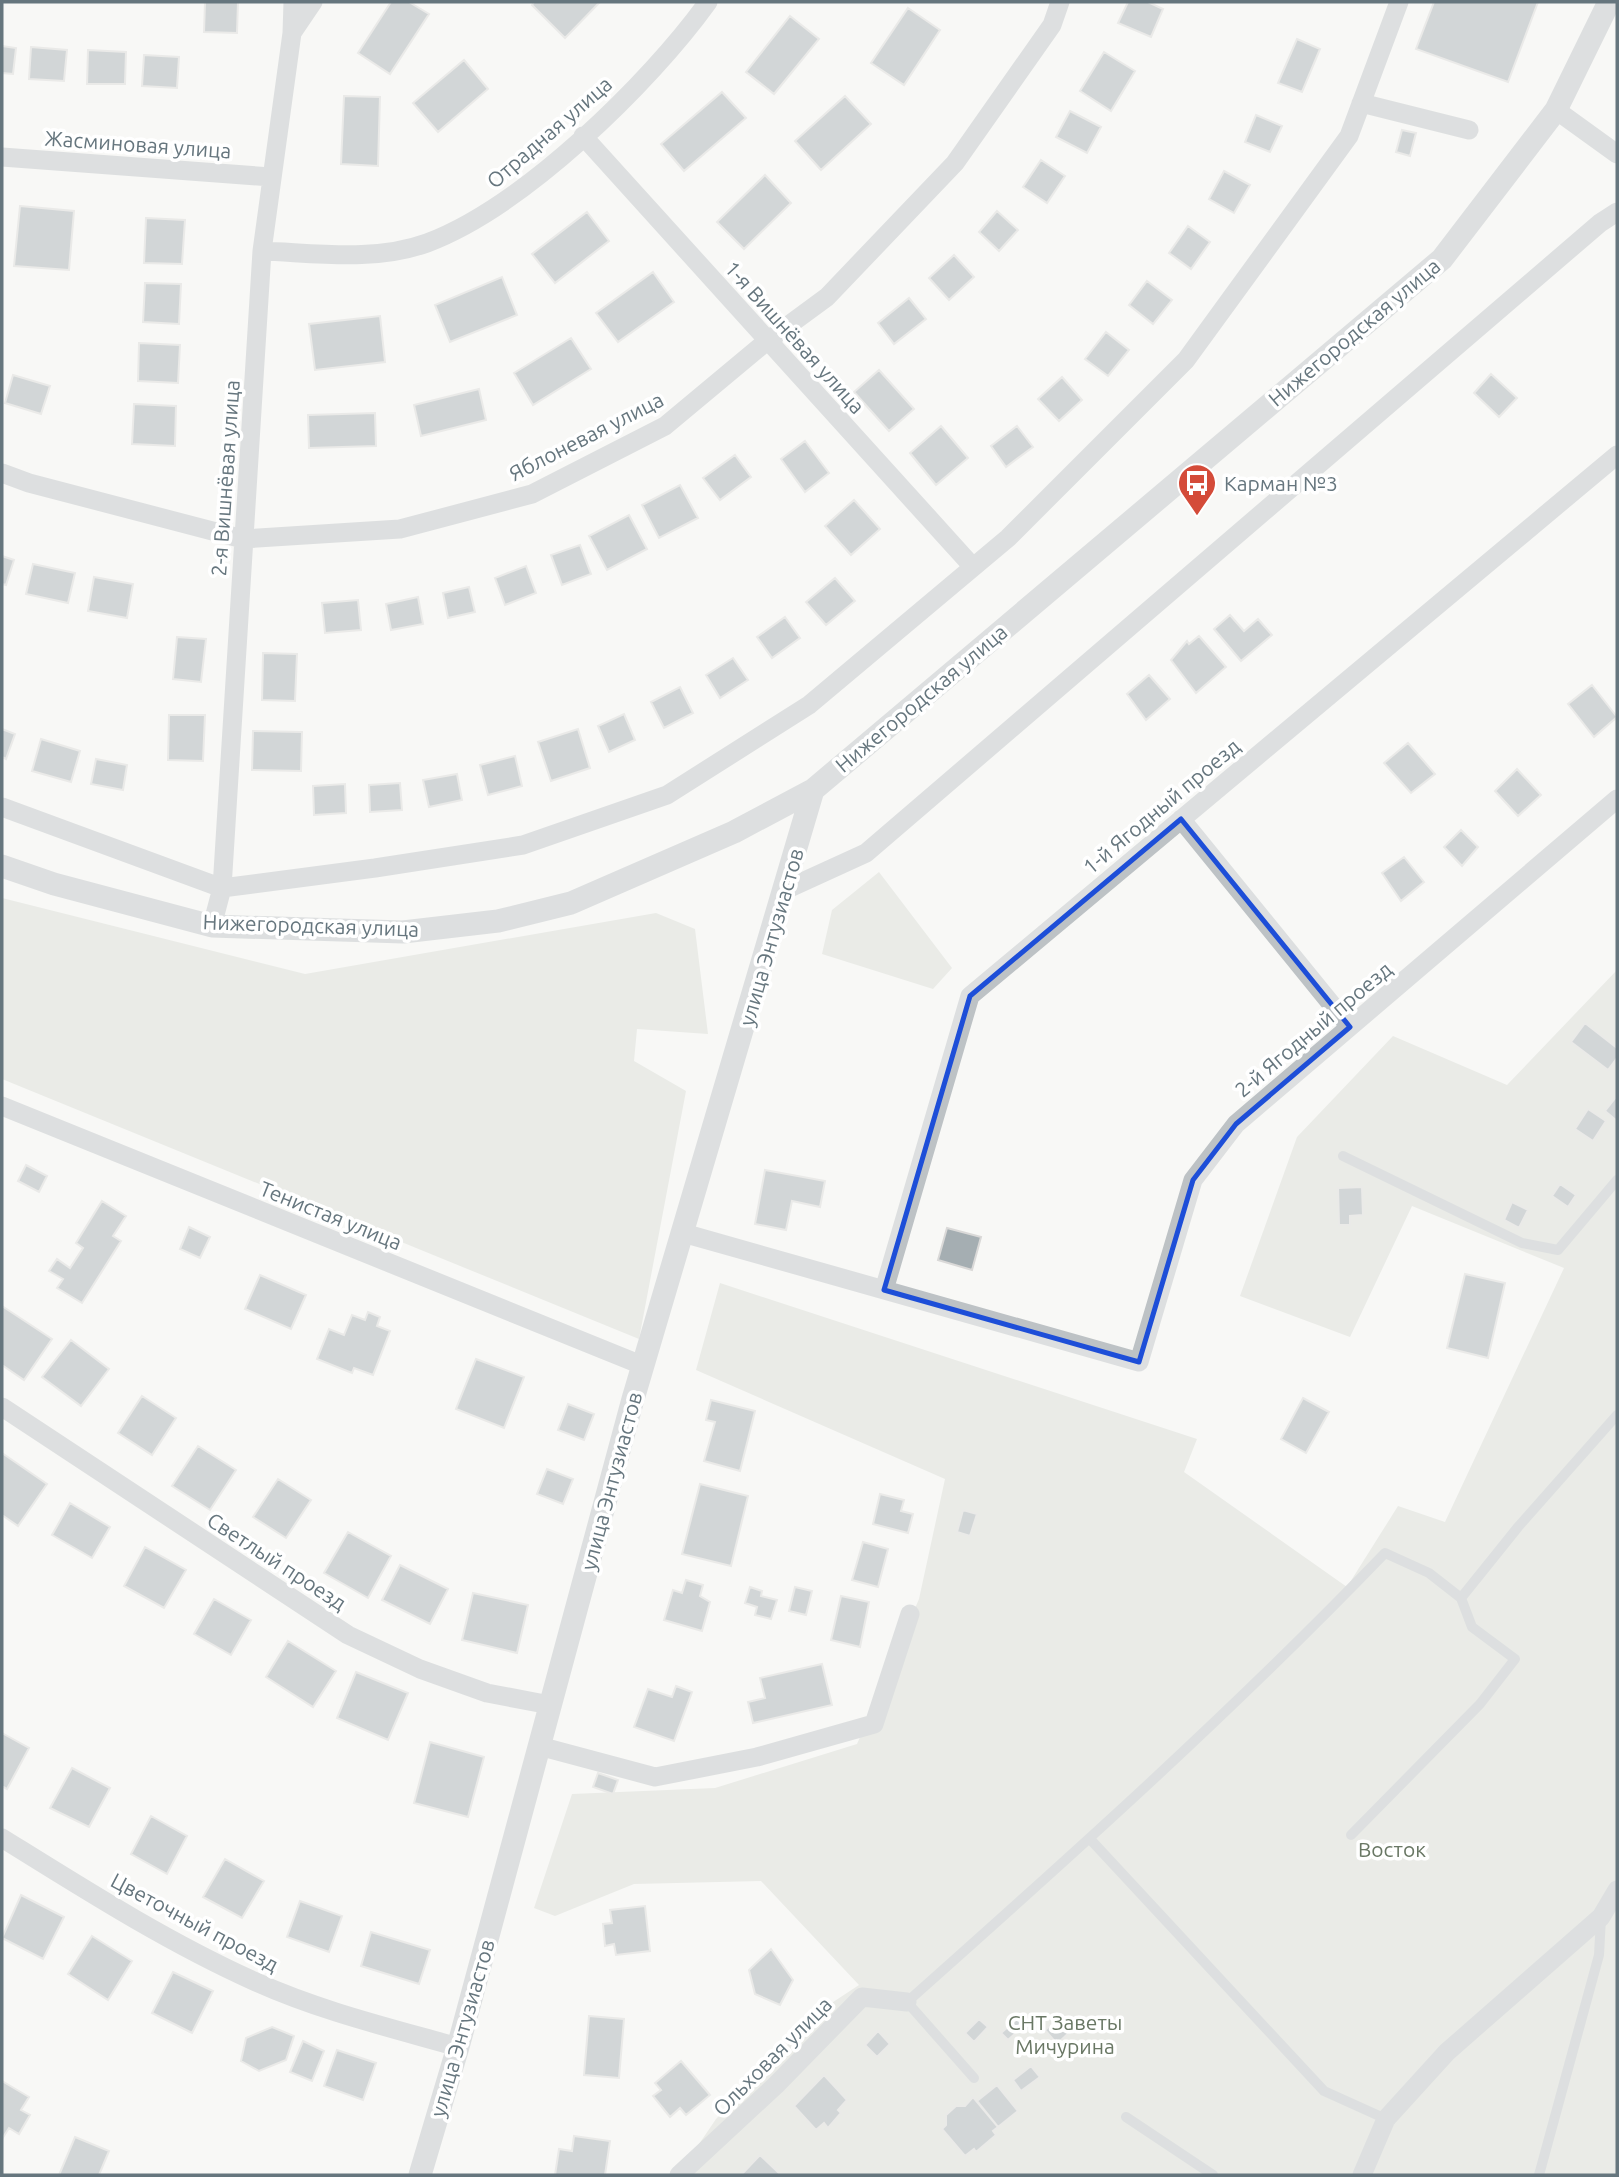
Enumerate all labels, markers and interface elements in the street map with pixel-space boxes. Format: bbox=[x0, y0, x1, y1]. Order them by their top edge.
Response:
street label: Отрадная улица bbox=[482, 71, 616, 193]
street label: Жасминовая улица bbox=[44, 126, 232, 162]
street label: Нижегородская улица bbox=[1263, 253, 1445, 411]
street label: 1-я Вишнёвая улица bbox=[720, 256, 870, 418]
street label: 2-я Вишнёвая улица bbox=[206, 379, 244, 577]
street label: Яблоневая улица bbox=[505, 387, 667, 485]
bus stop icon: Карман №3 bbox=[1176, 462, 1218, 517]
place label: Карман №3 bbox=[1224, 471, 1338, 495]
street label: Нижегородская улица bbox=[830, 619, 1012, 777]
street label: 1-й Ягодный проезд bbox=[1078, 733, 1244, 879]
street label: улица Энтузиастов bbox=[734, 845, 808, 1029]
street label: Нижегородская улица bbox=[202, 909, 420, 941]
street label: 2-й Ягодный проезд bbox=[1230, 956, 1396, 1102]
street label: Тенистая улица bbox=[257, 1176, 405, 1254]
street label: улица Энтузиастов bbox=[576, 1389, 646, 1573]
street label: Светлый проезд bbox=[203, 1507, 351, 1615]
park label: Восток bbox=[1358, 1837, 1426, 1861]
street label: Цветочный проезд bbox=[107, 1868, 283, 1976]
street label: улица Энтузиастов bbox=[425, 1936, 499, 2120]
street label: Ольховая улица bbox=[708, 1992, 836, 2120]
park label: СНТ Заветы Мичурина bbox=[1008, 2010, 1122, 2058]

